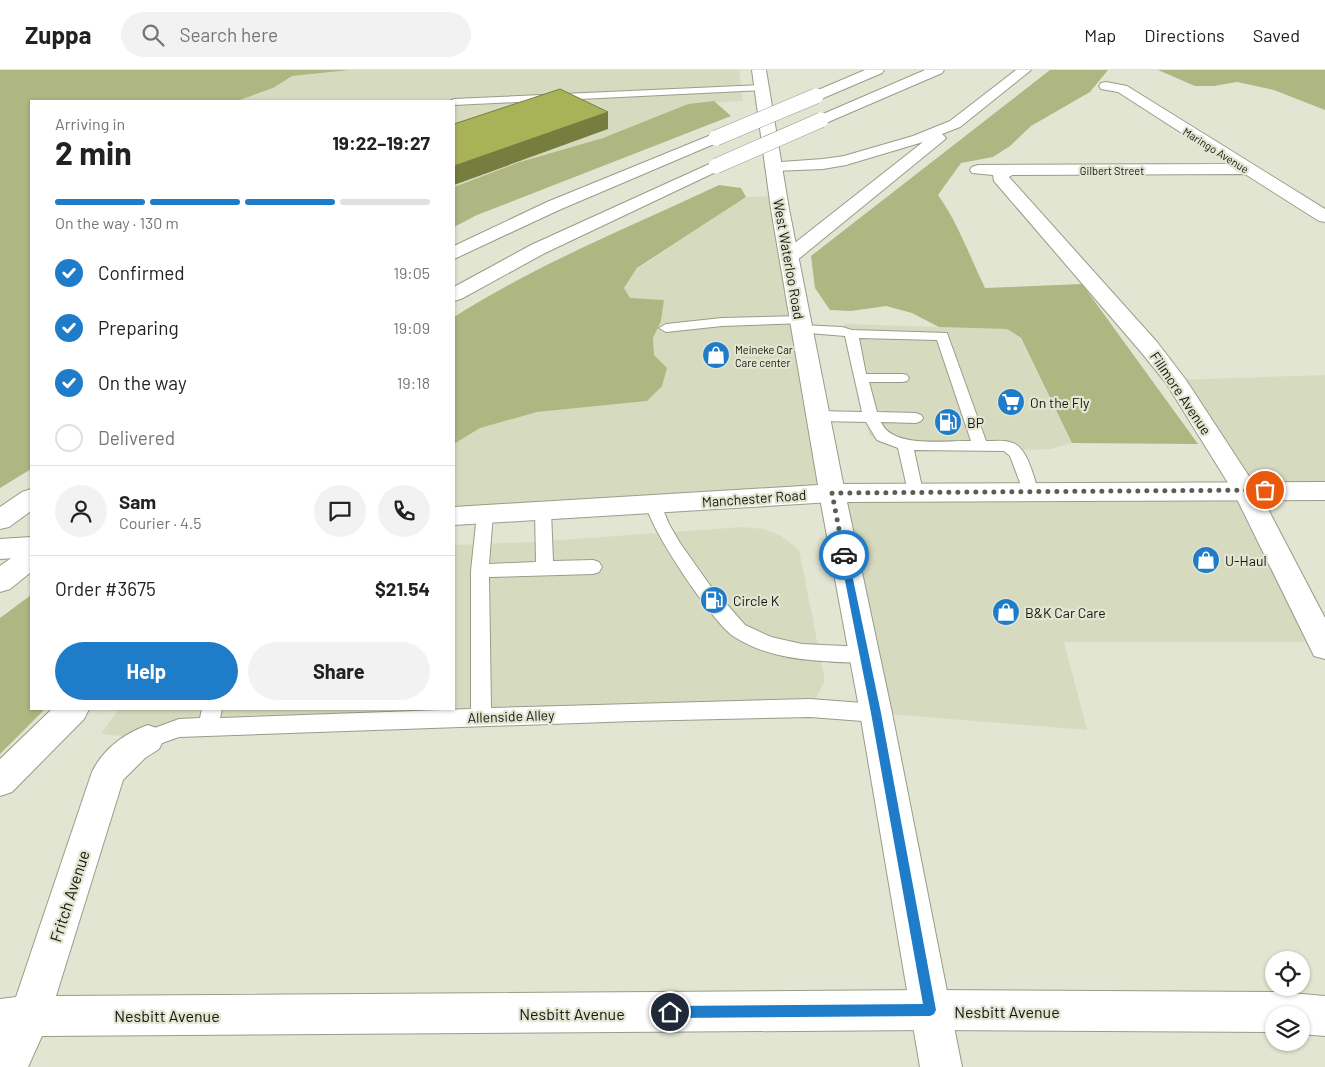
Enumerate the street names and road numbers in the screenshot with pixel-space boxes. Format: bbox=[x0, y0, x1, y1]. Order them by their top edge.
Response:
street label: Maringo Avenue bbox=[1181, 125, 1251, 176]
street label: Gilbert Street bbox=[1080, 164, 1144, 177]
street label: West Waterloo Road bbox=[770, 197, 808, 321]
street label: Fillmore Avenue bbox=[1147, 348, 1215, 438]
street label: Manchester Road bbox=[701, 486, 807, 510]
street label: Allenside Alley bbox=[467, 706, 555, 726]
street label: Fritch Avenue bbox=[45, 848, 93, 944]
street label: Nesbitt Avenue bbox=[954, 1002, 1060, 1021]
street label: Nesbitt Avenue bbox=[519, 1004, 625, 1023]
street label: Nesbitt Avenue bbox=[114, 1006, 220, 1025]

